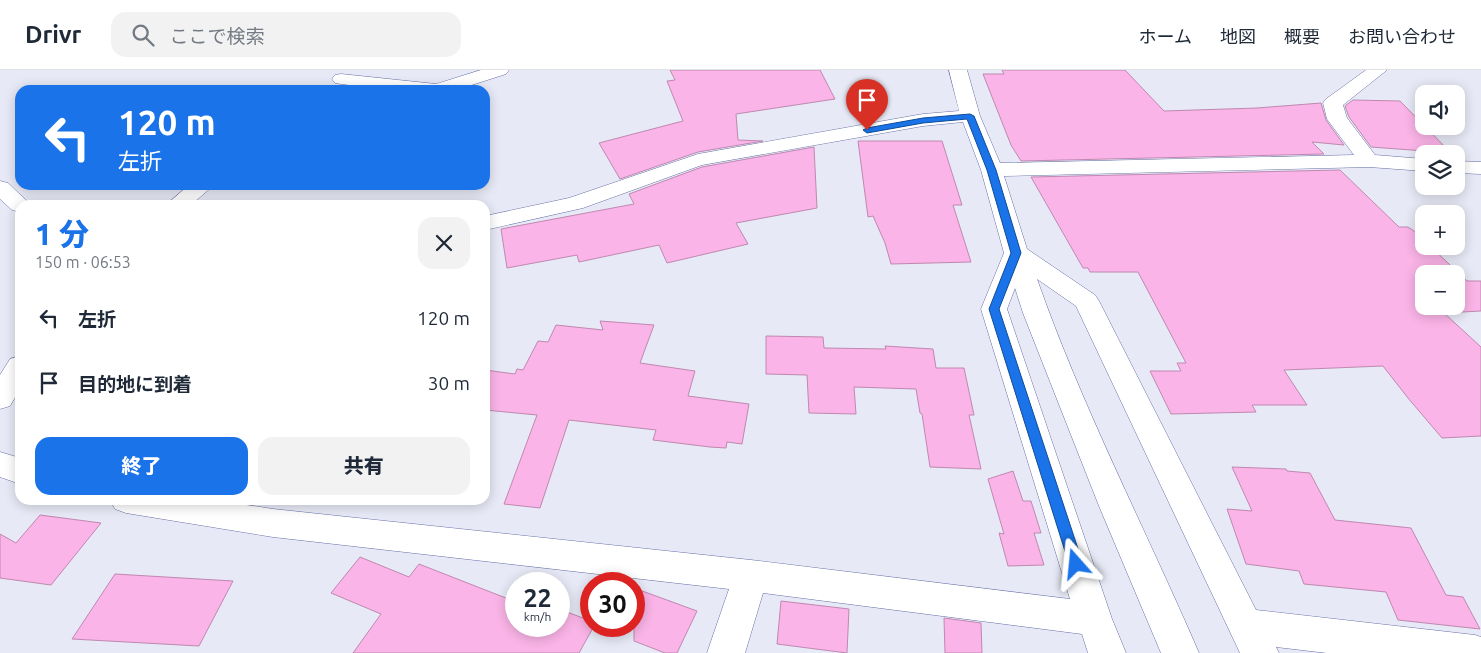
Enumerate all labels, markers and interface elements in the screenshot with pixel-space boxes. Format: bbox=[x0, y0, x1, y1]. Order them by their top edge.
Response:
search box bbox=[111, 12, 461, 57]
text: Drivr bbox=[25, 21, 81, 48]
icon: search bbox=[129, 21, 157, 49]
text: ここで検索 bbox=[169, 25, 264, 47]
text: ホーム bbox=[1139, 26, 1192, 46]
text: 地図 bbox=[1220, 26, 1256, 46]
text: 概要 bbox=[1284, 26, 1320, 46]
text: お問い合わせ bbox=[1348, 26, 1456, 46]
pin bbox=[846, 79, 888, 130]
map controls bbox=[1415, 85, 1465, 315]
button: sound bbox=[1415, 85, 1465, 135]
icon: arrive bbox=[853, 86, 881, 114]
text: 120 m bbox=[118, 102, 216, 142]
icon: left bbox=[35, 105, 100, 170]
button: layers bbox=[1415, 145, 1465, 195]
text: 左折 bbox=[118, 148, 162, 173]
button: + bbox=[1415, 205, 1465, 255]
text: 1 分 bbox=[35, 217, 89, 251]
button: close bbox=[418, 217, 470, 269]
text: 150 m · 06:53 bbox=[35, 253, 131, 271]
button: − bbox=[1415, 265, 1465, 315]
icon: left bbox=[35, 304, 63, 332]
text: 120 m bbox=[417, 307, 470, 329]
text: 左折 bbox=[78, 308, 116, 330]
icon: arrive bbox=[35, 369, 63, 397]
text: 30 m bbox=[428, 372, 470, 394]
text: 目的地に到着 bbox=[78, 373, 192, 395]
button: 終了 bbox=[35, 437, 248, 495]
button: 共有 bbox=[258, 437, 470, 495]
position arrow bbox=[1049, 537, 1101, 589]
speed limit sign: 30 bbox=[580, 572, 645, 637]
text: 22 bbox=[523, 584, 552, 612]
text: km/h bbox=[524, 610, 551, 623]

